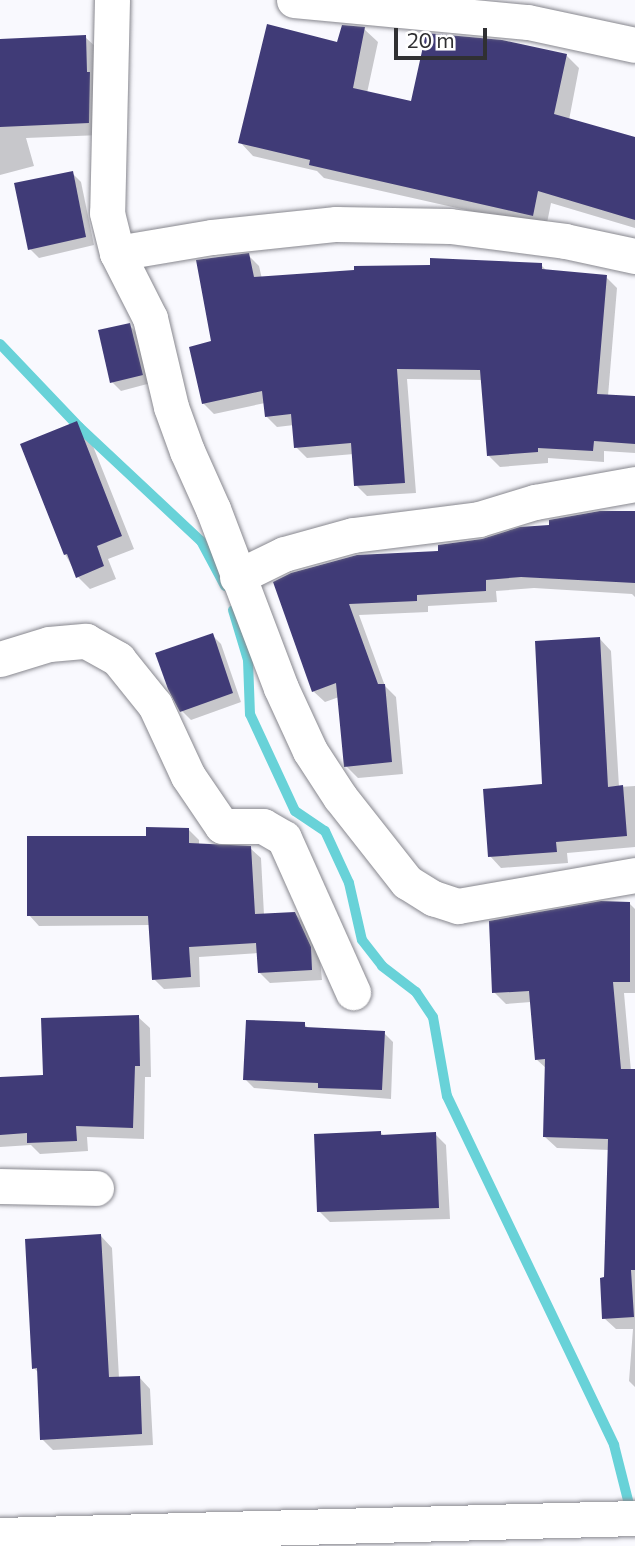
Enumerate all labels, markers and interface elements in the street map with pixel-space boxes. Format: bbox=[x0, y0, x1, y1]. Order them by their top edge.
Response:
scale bar bbox=[397, 14, 490, 58]
text: 20 m bbox=[407, 27, 455, 52]

